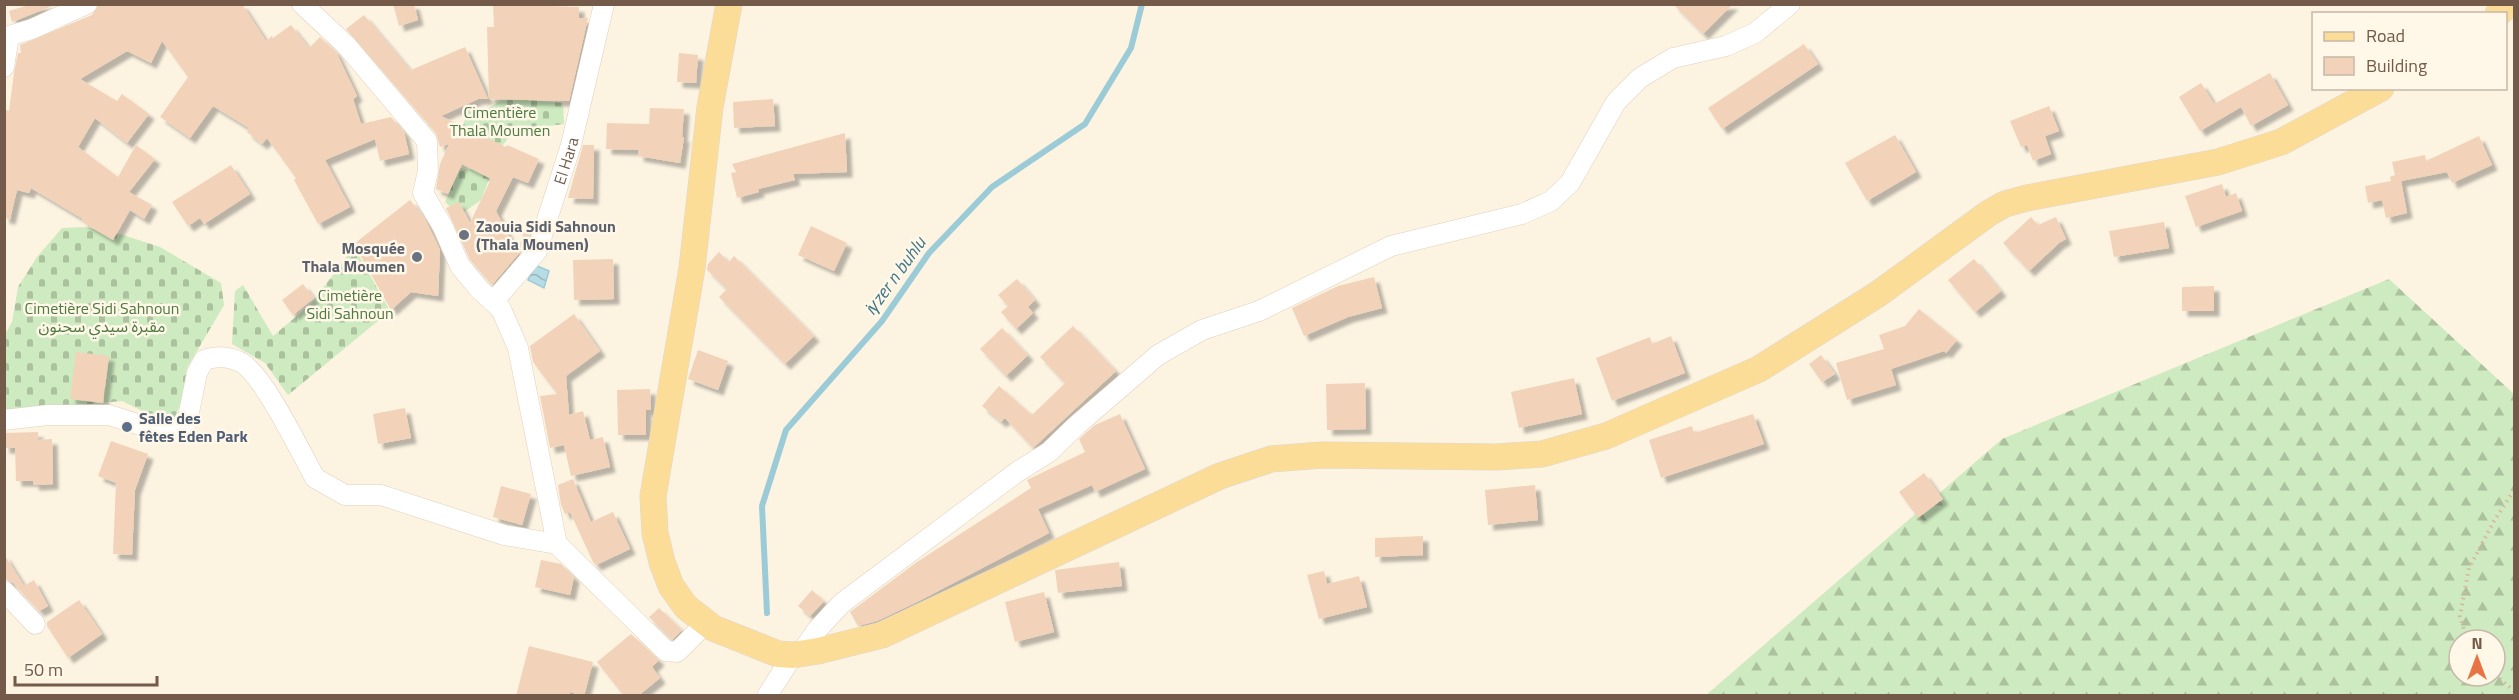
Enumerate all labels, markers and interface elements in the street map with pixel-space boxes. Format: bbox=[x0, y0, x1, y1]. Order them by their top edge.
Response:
legend bbox=[2312, 12, 2507, 90]
text: Road bbox=[2366, 22, 2405, 49]
text: Building bbox=[2366, 52, 2427, 79]
park label: Cimentière Thala Moumen bbox=[450, 100, 550, 142]
street label: El Hara bbox=[547, 135, 584, 188]
place label: Zaouia Sidi Sahnoun (Thala Moumen) bbox=[476, 214, 616, 256]
marker: Zaouia Sidi Sahnoun (Thala Moumen) bbox=[457, 228, 471, 242]
water label: iγzer n buhlu bbox=[857, 230, 933, 320]
place label: Mosquée Thala Moumen bbox=[302, 236, 405, 278]
marker: Mosquée Thala Moumen bbox=[410, 250, 424, 264]
park label: Cimetière Sidi Sahnoun bbox=[306, 283, 394, 325]
park label: Cimetière Sidi Sahnoun مقبرة سيدي سحنون bbox=[25, 296, 179, 339]
place label: Salle des fêtes Eden Park bbox=[139, 406, 248, 448]
marker: Salle des fêtes Eden Park bbox=[120, 420, 134, 434]
north arrow bbox=[2447, 628, 2507, 688]
text: N bbox=[2471, 631, 2483, 655]
scale bar bbox=[15, 649, 158, 687]
text: 50 m bbox=[24, 656, 63, 683]

